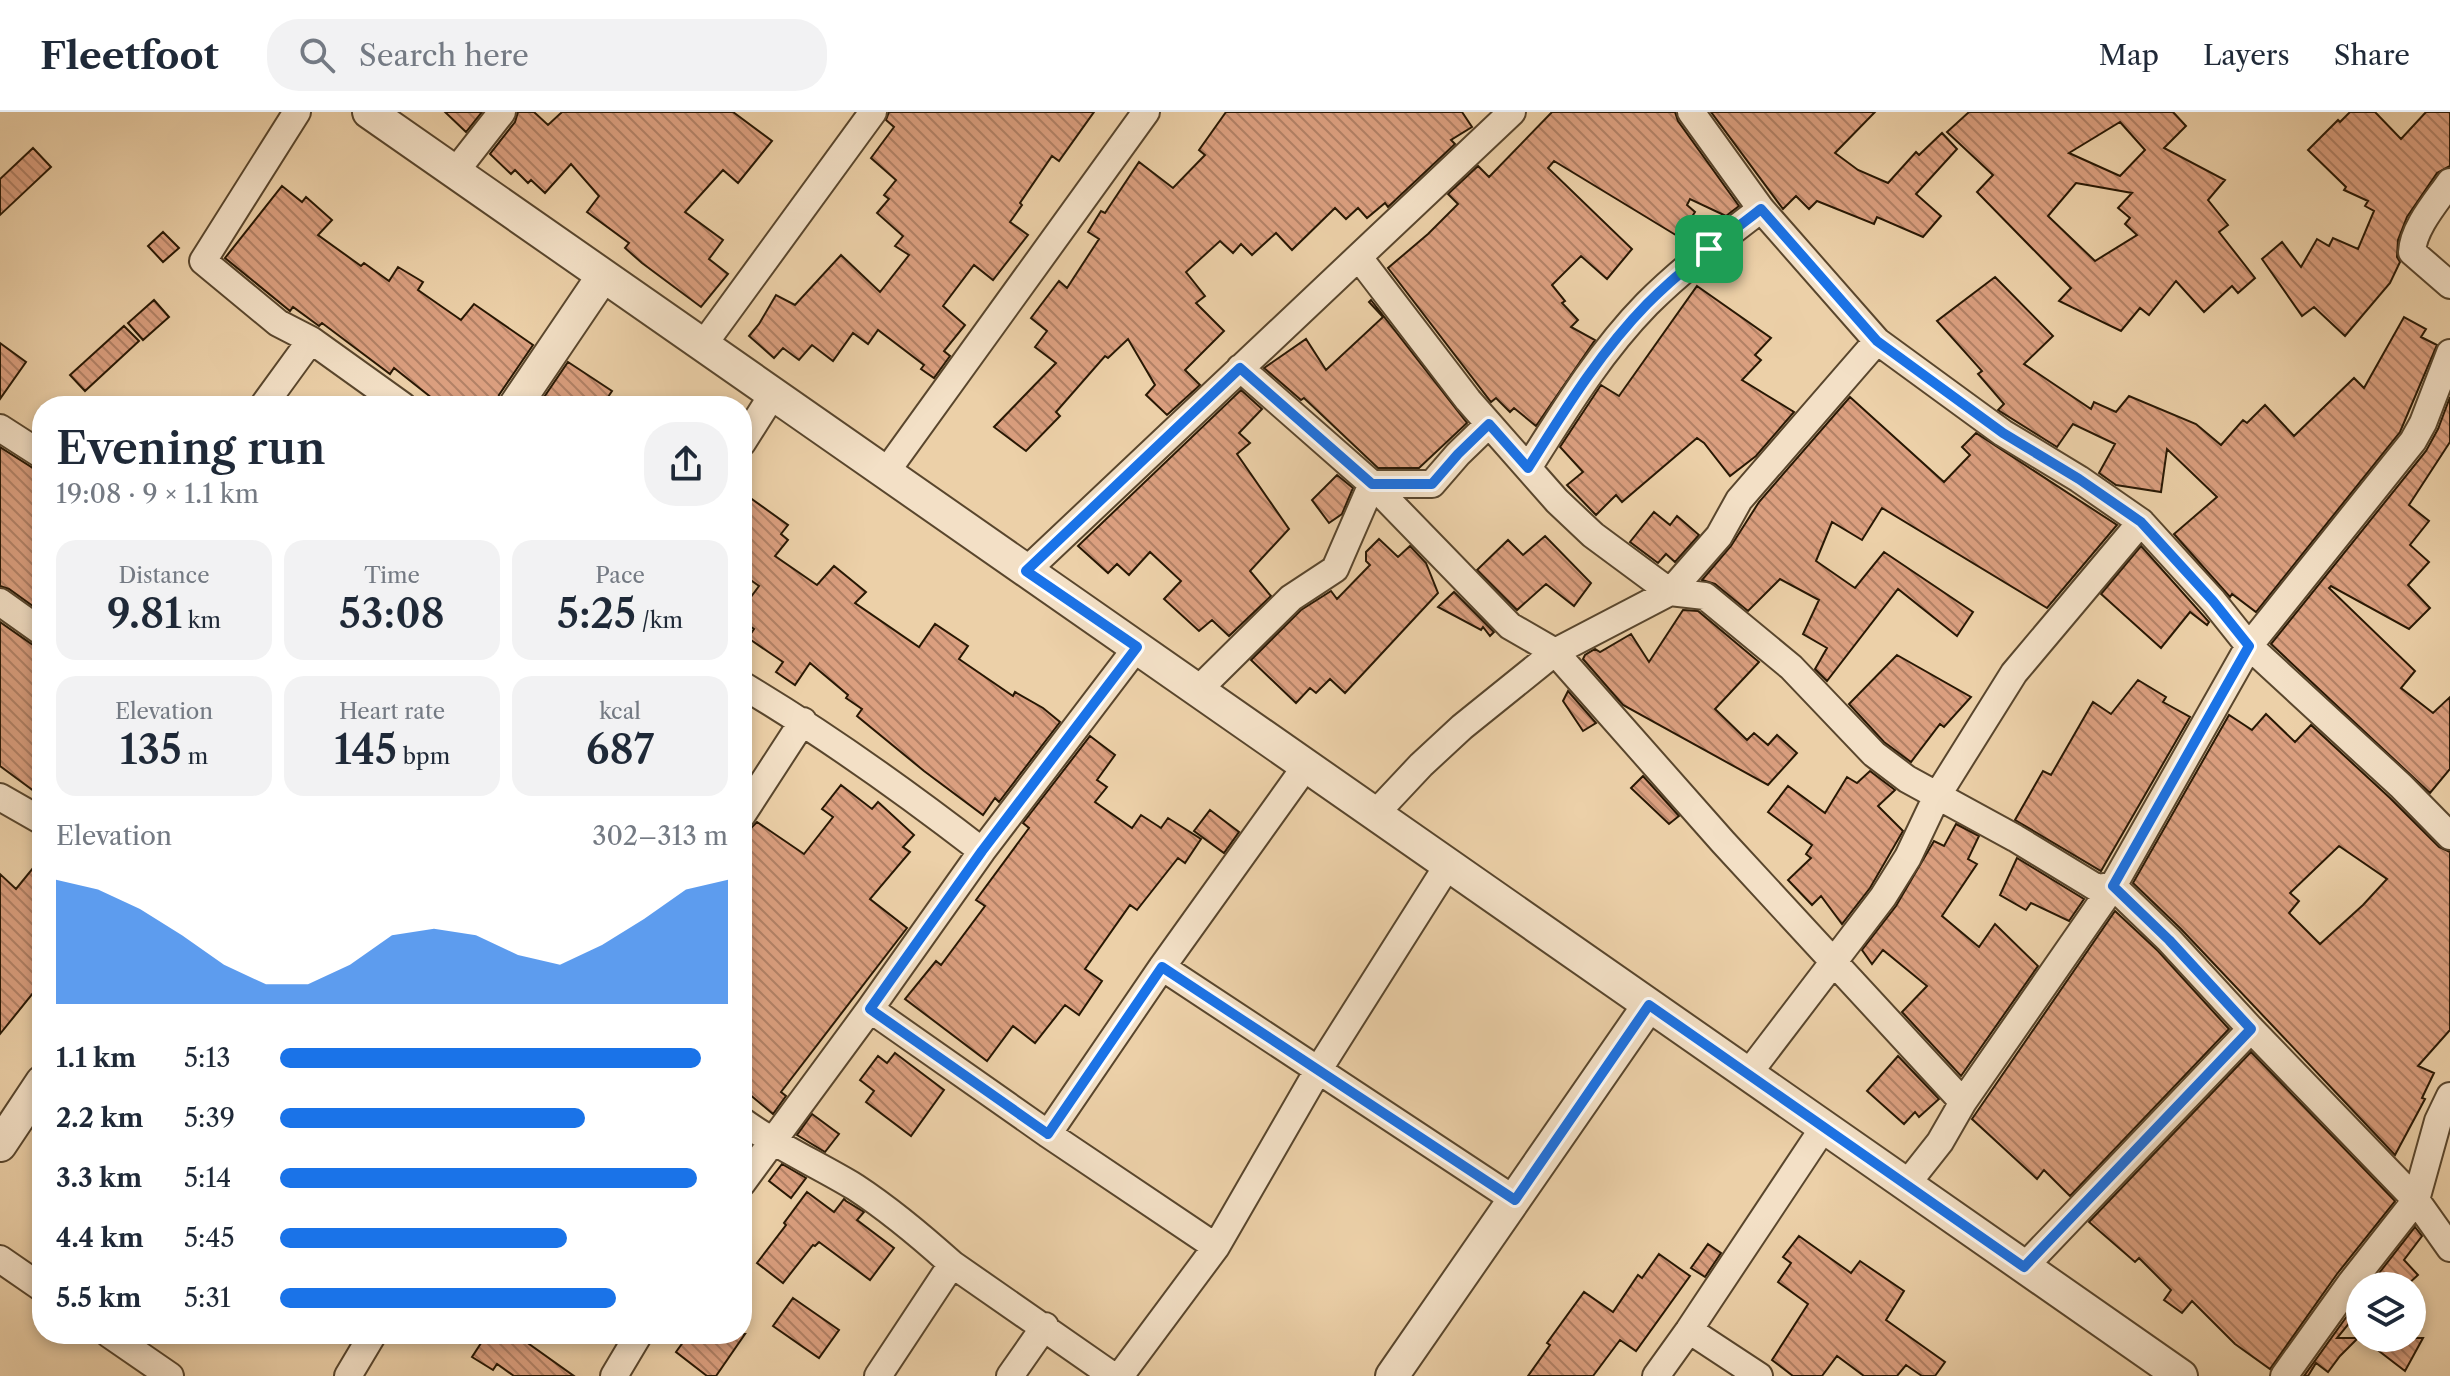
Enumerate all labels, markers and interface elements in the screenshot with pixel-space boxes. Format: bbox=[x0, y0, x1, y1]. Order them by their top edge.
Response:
search box bbox=[267, 19, 827, 91]
text: Fleetfoot bbox=[40, 32, 219, 79]
icon: search bbox=[295, 33, 339, 77]
text: Search here bbox=[359, 37, 529, 74]
text: Map bbox=[2099, 38, 2159, 72]
text: Layers bbox=[2203, 38, 2290, 72]
text: Share bbox=[2334, 38, 2410, 72]
pin bbox=[1675, 215, 1743, 283]
icon: arrive bbox=[1687, 227, 1731, 271]
text: Evening run bbox=[56, 421, 326, 475]
button: share bbox=[644, 422, 728, 506]
text: 19:08 · 9 × 1.1 km bbox=[56, 478, 259, 510]
text: Distance bbox=[118, 562, 210, 589]
text: Time bbox=[364, 562, 420, 589]
text: Pace bbox=[595, 562, 645, 589]
text: 9.81 bbox=[107, 589, 182, 638]
text: 53:08 bbox=[339, 589, 445, 638]
text: 5:25 bbox=[557, 589, 636, 638]
text: km bbox=[182, 607, 221, 634]
text: /km bbox=[636, 607, 683, 634]
text: Elevation bbox=[115, 698, 213, 725]
text: Heart rate bbox=[339, 698, 445, 725]
text: kcal bbox=[599, 698, 641, 725]
text: 135 bbox=[120, 725, 182, 774]
text: 145 bbox=[334, 725, 397, 774]
text: 687 bbox=[586, 725, 654, 774]
text: m bbox=[182, 743, 208, 770]
text: bpm bbox=[397, 743, 450, 770]
text: Elevation bbox=[56, 820, 172, 852]
text: 302–313 m bbox=[592, 820, 728, 852]
text: 1.1 km bbox=[56, 1042, 136, 1074]
text: 5:13 bbox=[184, 1042, 231, 1074]
text: 2.2 km bbox=[56, 1102, 143, 1134]
text: 5:39 bbox=[184, 1102, 235, 1134]
text: 3.3 km bbox=[56, 1162, 142, 1194]
text: 5:14 bbox=[184, 1162, 231, 1194]
text: 4.4 km bbox=[56, 1222, 144, 1254]
text: 5:45 bbox=[184, 1222, 235, 1254]
map controls bbox=[2346, 1272, 2426, 1352]
button: layers bbox=[2346, 1272, 2426, 1352]
text: 5.5 km bbox=[56, 1282, 141, 1314]
text: 5:31 bbox=[184, 1282, 231, 1314]

